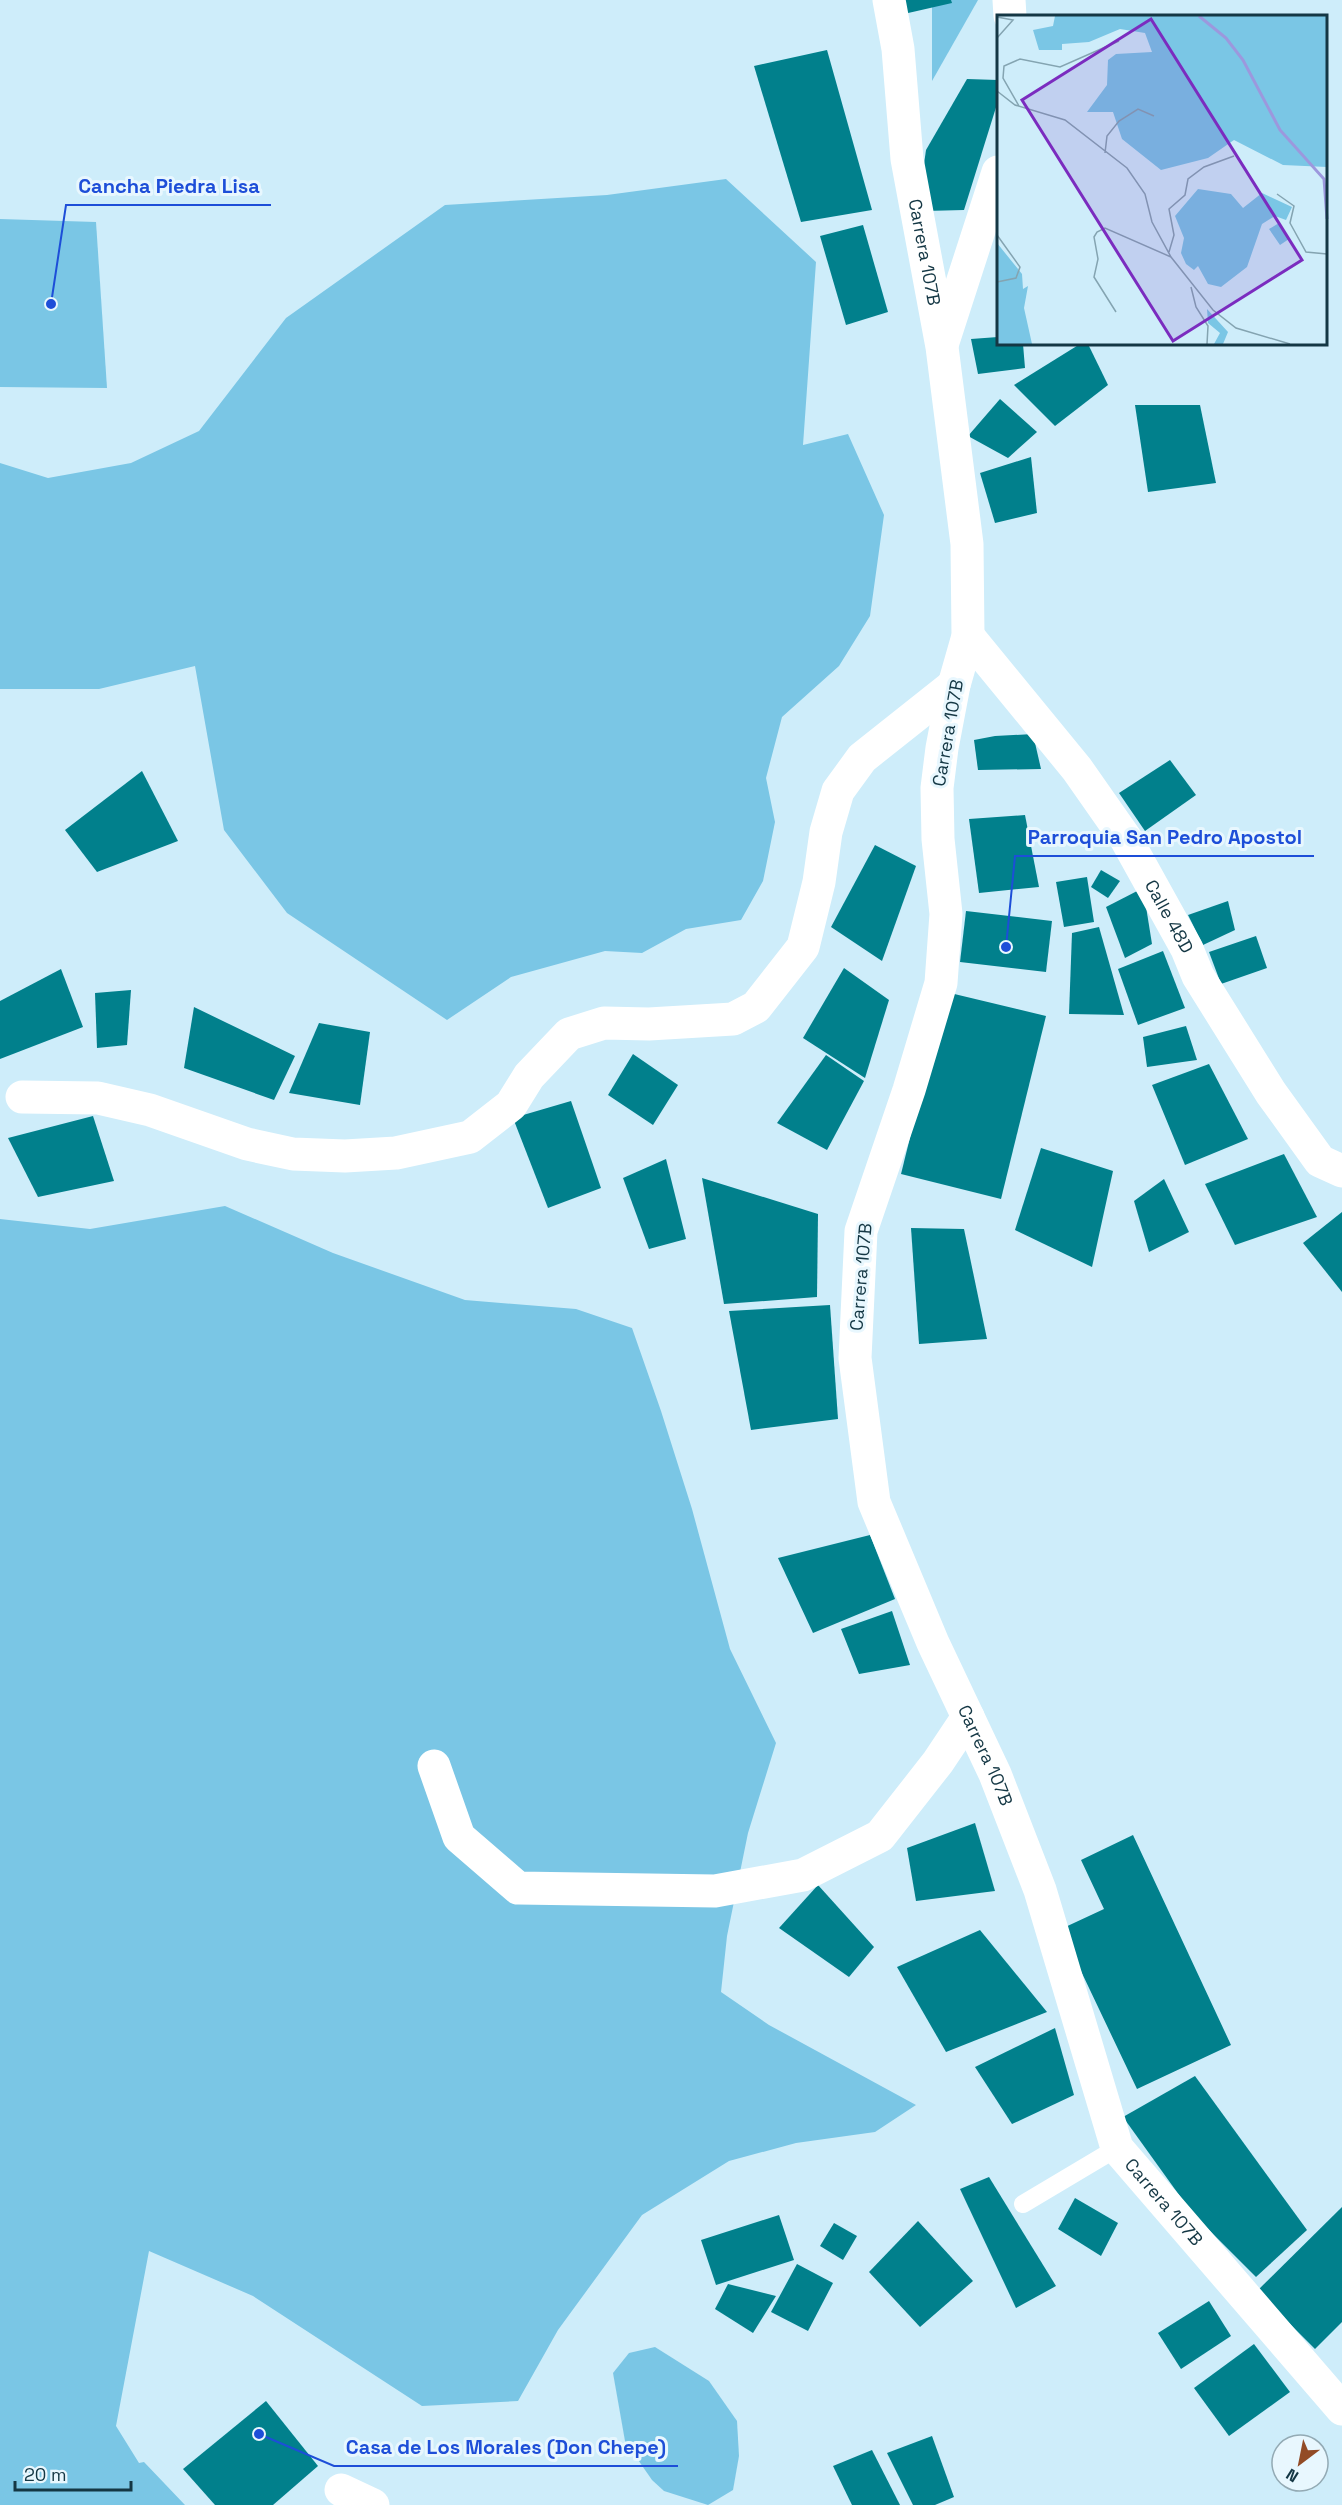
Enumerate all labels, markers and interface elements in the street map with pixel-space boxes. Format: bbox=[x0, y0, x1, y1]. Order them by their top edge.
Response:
inset map bbox=[997, 15, 1327, 345]
callout: Cancha Piedra Lisa bbox=[66, 167, 271, 205]
text: Cancha Piedra Lisa bbox=[78, 173, 260, 199]
street label: Carrera 107B bbox=[904, 197, 946, 307]
street label: Carrera 107B bbox=[927, 678, 968, 788]
callout: Parroquia San Pedro Apostol bbox=[1015, 818, 1314, 856]
text: Parroquia San Pedro Apostol bbox=[1028, 824, 1302, 850]
street label: Calle 48D bbox=[1140, 875, 1199, 957]
street label: Carrera 107B bbox=[844, 1222, 877, 1332]
street label: Carrera 107B bbox=[953, 1701, 1018, 1809]
street label: Carrera 107B bbox=[1120, 2153, 1208, 2250]
callout: Casa de Los Morales (Don Chepe) bbox=[334, 2428, 678, 2466]
north arrow bbox=[1270, 2433, 1330, 2493]
text: Casa de Los Morales (Don Chepe) bbox=[346, 2434, 666, 2460]
scale bar bbox=[15, 2454, 130, 2492]
text: 20 m bbox=[24, 2463, 67, 2486]
text: N bbox=[1282, 2464, 1302, 2487]

